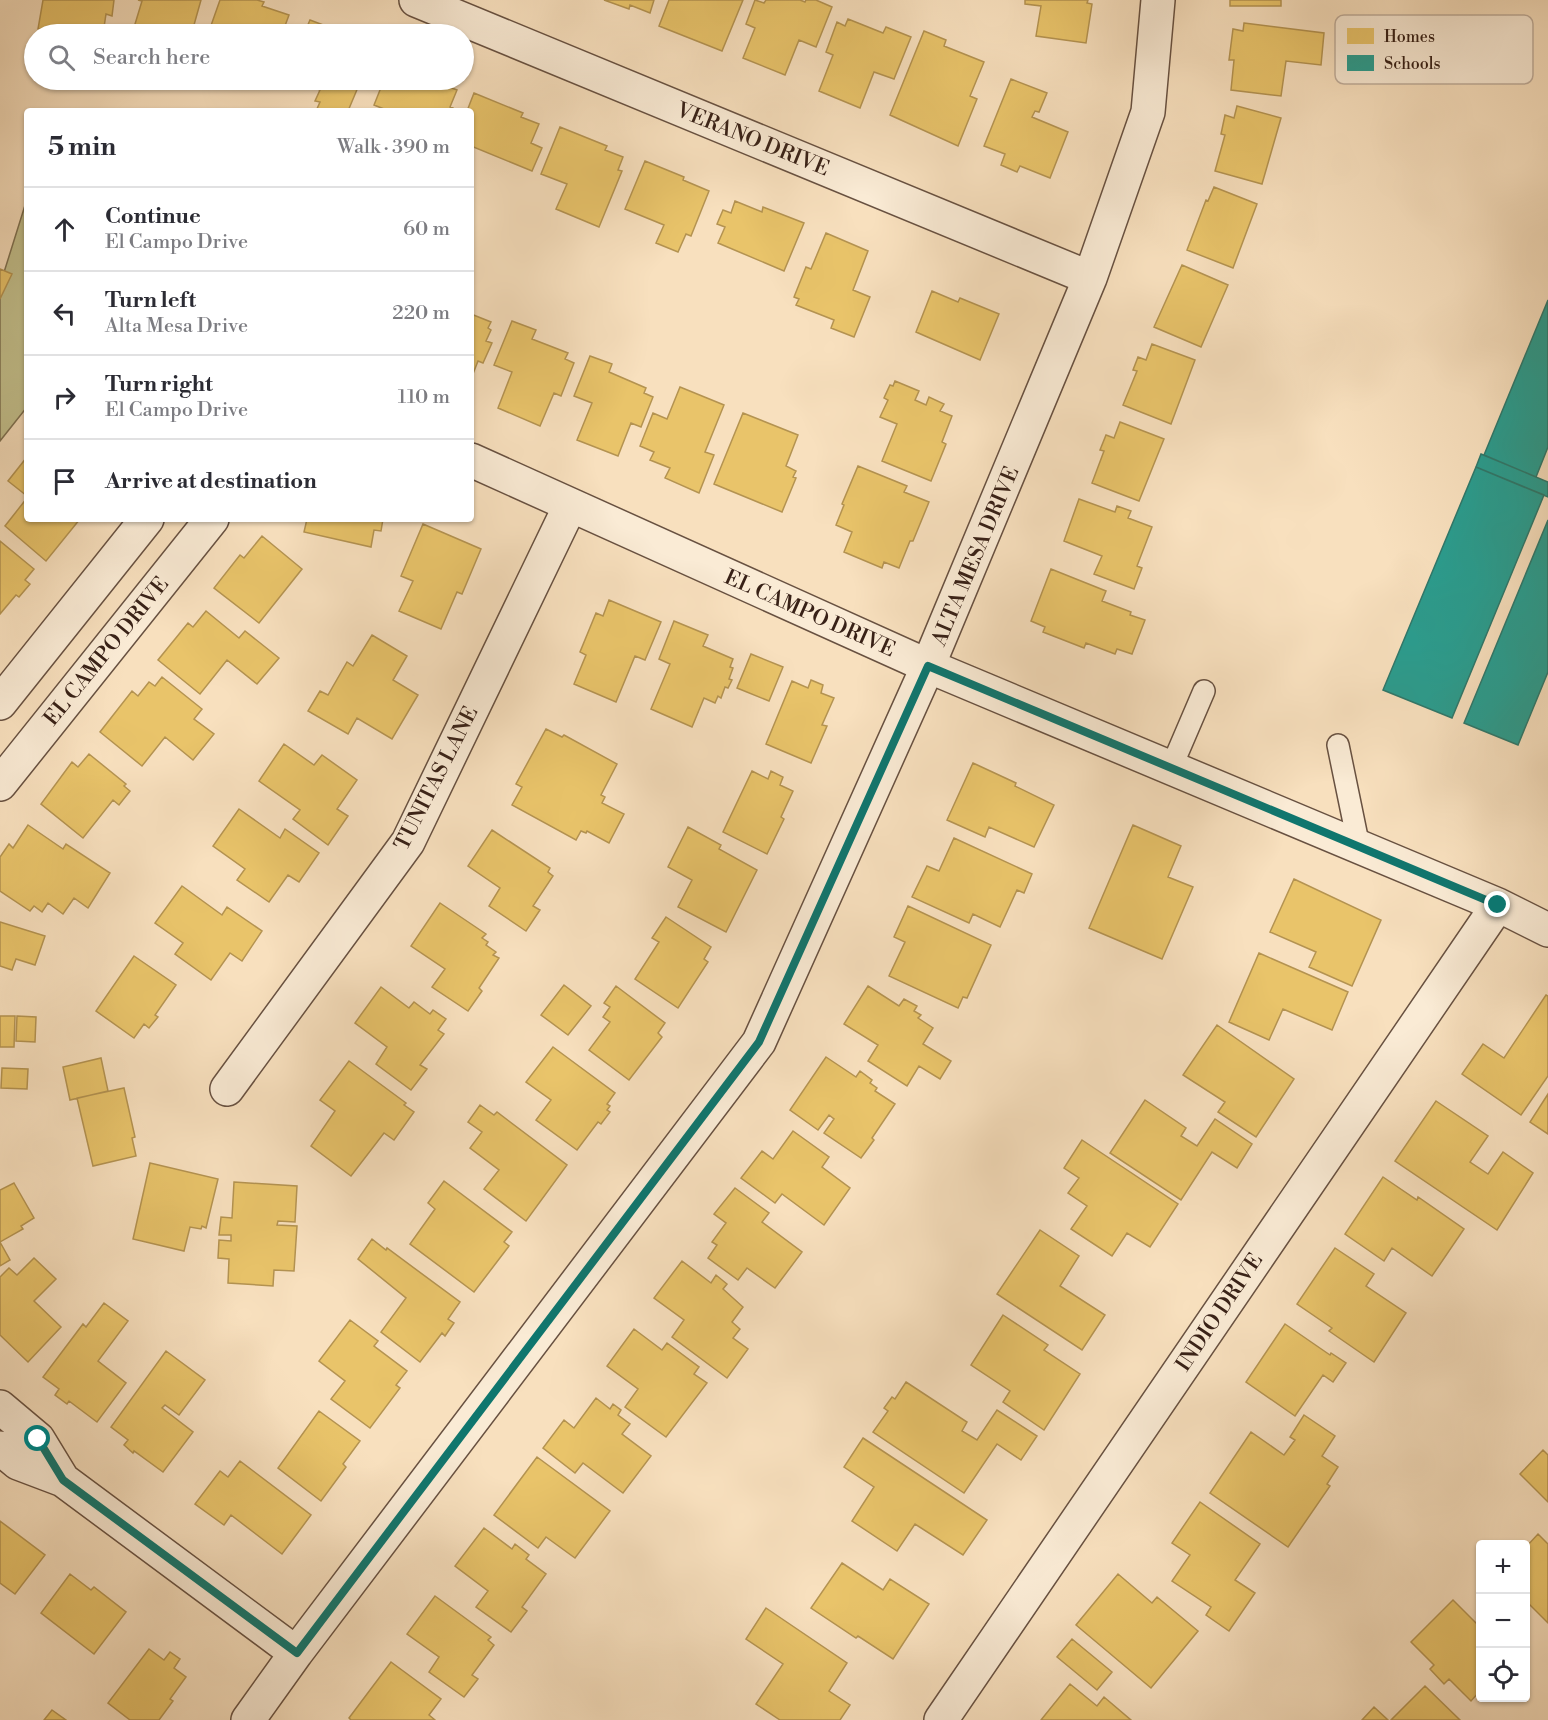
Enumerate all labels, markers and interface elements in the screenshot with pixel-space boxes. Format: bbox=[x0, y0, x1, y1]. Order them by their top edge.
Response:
legend bbox=[1335, 15, 1533, 84]
search box bbox=[24, 24, 474, 90]
text: Homes bbox=[1384, 27, 1435, 47]
icon: search bbox=[45, 41, 78, 74]
text: Search here bbox=[93, 44, 210, 71]
text: Schools bbox=[1384, 54, 1440, 74]
street label: VERANO DRIVE bbox=[672, 97, 833, 182]
text: 5 min bbox=[48, 131, 116, 163]
text: Walk · 390 m bbox=[337, 135, 450, 160]
text: Continue bbox=[105, 203, 201, 230]
icon: ahead bbox=[48, 213, 81, 246]
text: 60 m bbox=[403, 217, 450, 242]
text: El Campo Drive bbox=[105, 230, 248, 255]
text: Turn left bbox=[105, 287, 196, 314]
icon: left bbox=[48, 297, 81, 330]
text: 220 m bbox=[392, 301, 450, 326]
text: Alta Mesa Drive bbox=[105, 314, 248, 339]
text: Turn right bbox=[105, 371, 213, 398]
icon: right bbox=[48, 381, 81, 414]
text: 110 m bbox=[398, 385, 450, 410]
text: El Campo Drive bbox=[105, 398, 248, 423]
street label: ALTA MESA DRIVE bbox=[926, 463, 1025, 651]
icon: arrive bbox=[48, 465, 81, 498]
text: Arrive at destination bbox=[105, 468, 317, 495]
street label: EL CAMPO DRIVE bbox=[720, 565, 899, 663]
street label: EL CAMPO DRIVE bbox=[39, 572, 175, 731]
street label: TUNITAS LANE bbox=[389, 702, 484, 855]
route end bbox=[1484, 891, 1510, 917]
street label: INDIO DRIVE bbox=[1171, 1249, 1269, 1377]
route start bbox=[24, 1425, 50, 1451]
map controls bbox=[1476, 1540, 1530, 1702]
button: + bbox=[1476, 1540, 1530, 1594]
button: − bbox=[1476, 1594, 1530, 1648]
button: locate bbox=[1476, 1648, 1530, 1702]

